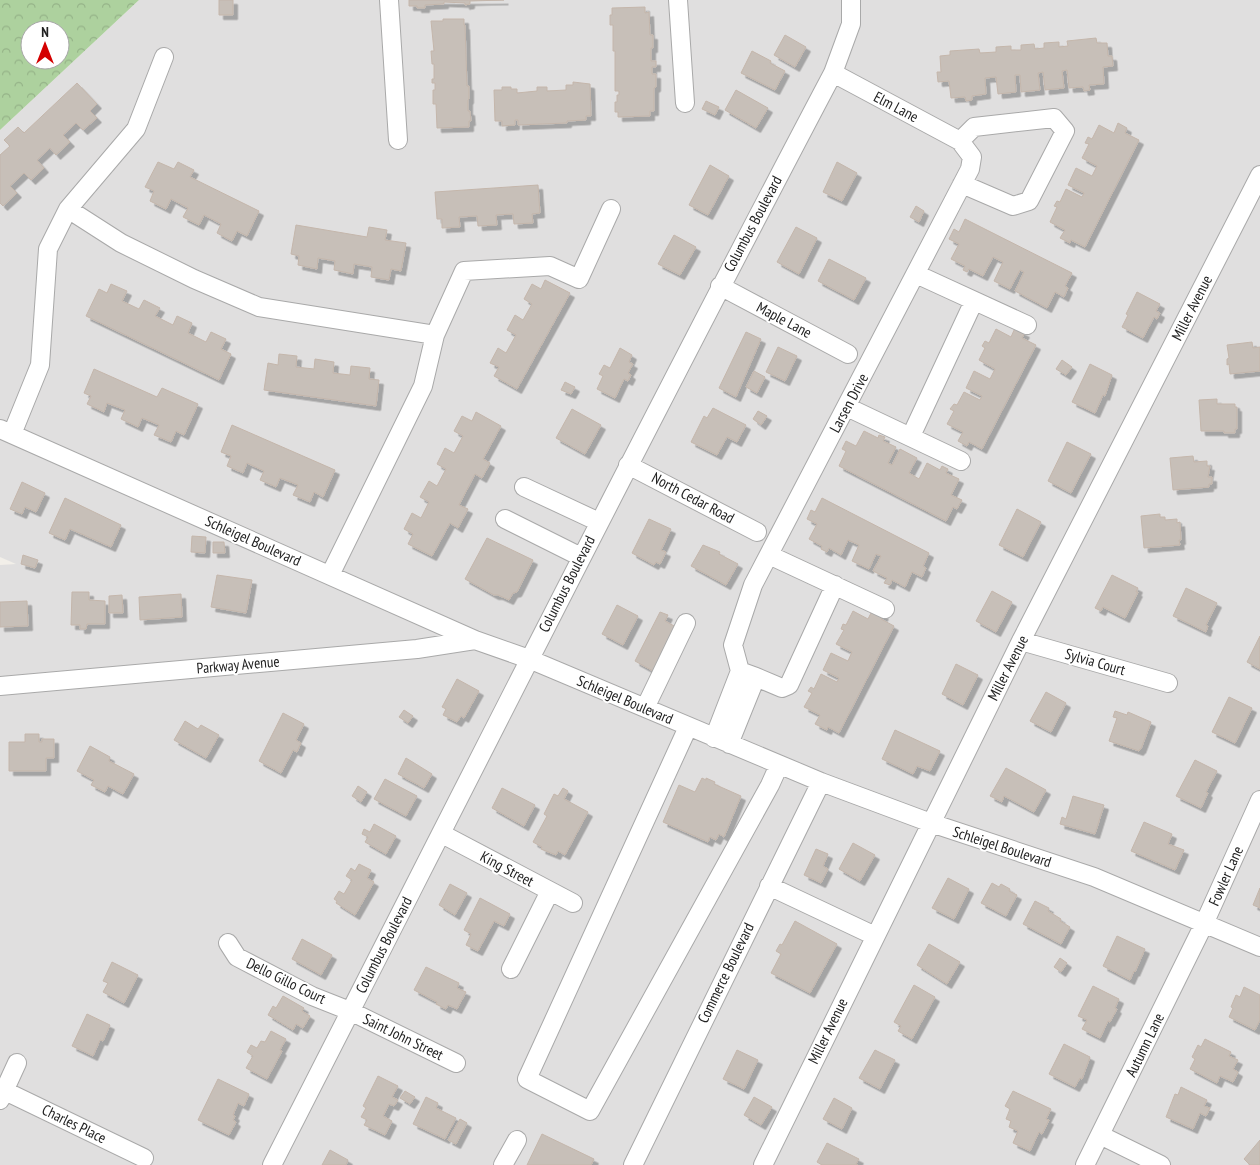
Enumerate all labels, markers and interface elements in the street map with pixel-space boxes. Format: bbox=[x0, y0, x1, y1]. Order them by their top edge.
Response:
north arrow bbox=[20, 20, 70, 70]
text: N bbox=[41, 23, 49, 41]
street label: Elm Lane bbox=[871, 87, 922, 126]
street label: Columbus Boulevard bbox=[719, 173, 786, 275]
street label: Miller Avenue bbox=[1167, 272, 1216, 344]
street label: Maple Lane bbox=[753, 297, 815, 342]
street label: Larsen Drive bbox=[825, 370, 872, 436]
street label: North Cedar Road bbox=[649, 468, 738, 527]
street label: Schleigel Boulevard bbox=[202, 511, 304, 570]
street label: Columbus Boulevard bbox=[534, 532, 599, 635]
street label: Miller Avenue bbox=[983, 632, 1032, 704]
street label: Sylvia Court bbox=[1063, 644, 1127, 679]
street label: Parkway Avenue bbox=[196, 651, 280, 678]
street label: Schleigel Boulevard bbox=[574, 671, 676, 728]
street label: Schleigel Boulevard bbox=[950, 822, 1054, 871]
street label: Fowler Lane bbox=[1204, 843, 1247, 909]
street label: King Street bbox=[477, 847, 537, 891]
street label: Columbus Boulevard bbox=[351, 893, 416, 996]
street label: Commerce Boulevard bbox=[693, 920, 758, 1026]
street label: Dello Gillo Court bbox=[243, 953, 329, 1008]
street label: Miller Avenue bbox=[803, 995, 852, 1067]
street label: Saint John Street bbox=[360, 1009, 447, 1064]
street label: Autumn Lane bbox=[1121, 1010, 1168, 1080]
street label: Charles Place bbox=[39, 1100, 109, 1147]

